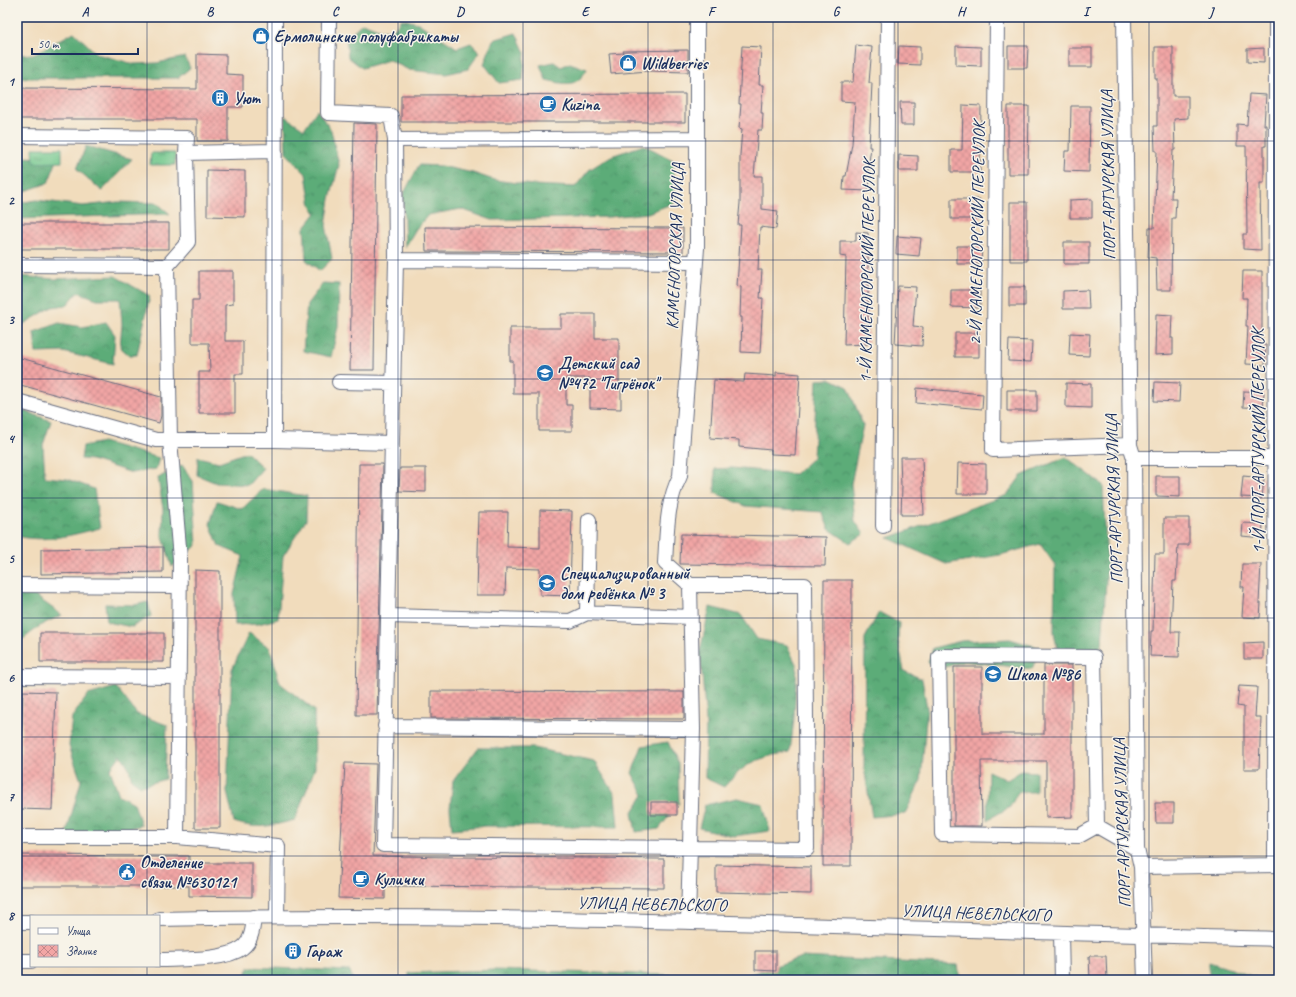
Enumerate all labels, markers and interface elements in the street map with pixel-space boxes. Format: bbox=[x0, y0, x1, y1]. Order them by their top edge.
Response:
text: A bbox=[82, 4, 90, 20]
text: B bbox=[207, 4, 215, 20]
text: C bbox=[332, 4, 340, 20]
text: D bbox=[456, 4, 465, 20]
text: E bbox=[582, 4, 591, 20]
text: F bbox=[708, 4, 717, 20]
text: G bbox=[833, 4, 841, 20]
text: H bbox=[957, 4, 967, 20]
text: I bbox=[1083, 4, 1092, 20]
text: J bbox=[1208, 4, 1215, 20]
shop icon: Ермолинские полуфабрикаты bbox=[251, 26, 271, 46]
place label: Ермолинские полуфабрикаты bbox=[274, 26, 459, 47]
scale bar bbox=[32, 30, 138, 56]
text: 50 m bbox=[38, 36, 60, 52]
shop icon: Wildberries bbox=[618, 53, 638, 73]
place label: Wildberries bbox=[641, 53, 709, 74]
text: 1 bbox=[8, 74, 16, 90]
building icon: Уют bbox=[210, 88, 230, 108]
place label: Уют bbox=[233, 88, 262, 109]
street label: ПОРТ-АРТУРСКАЯ УЛИЦА bbox=[1096, 88, 1120, 260]
cafe icon: Kuzina bbox=[538, 94, 558, 114]
place label: Kuzina bbox=[561, 94, 601, 115]
street label: 2-Й КАМЕНОГОРСКИЙ ПЕРЕУЛОК bbox=[965, 117, 990, 345]
street label: 1-Й КАМЕНОГОРСКИЙ ПЕРЕУЛОК bbox=[855, 155, 880, 383]
street label: КАМЕНОГОРСКАЯ УЛИЦА bbox=[662, 162, 688, 330]
text: 2 bbox=[8, 193, 15, 209]
text: 3 bbox=[8, 312, 15, 328]
street label: 1-Й ПОРТ-АРТУРСКИЙ ПЕРЕУЛОК bbox=[1248, 325, 1269, 553]
place label: Детский сад №472 "Тигрёнок" bbox=[558, 353, 662, 394]
school or university icon: Детский сад №472 "Тигрёнок" bbox=[535, 363, 555, 383]
street label: ПОРТ-АРТУРСКАЯ УЛИЦА bbox=[1100, 412, 1127, 584]
text: 4 bbox=[8, 431, 16, 447]
text: 5 bbox=[8, 551, 15, 567]
place label: Специализированный дом ребёнка № 3 bbox=[560, 563, 691, 604]
school or university icon: Специализированный дом ребёнка № 3 bbox=[537, 573, 557, 593]
school or university icon: Школа №86 bbox=[983, 664, 1003, 684]
place label: Школа №86 bbox=[1006, 664, 1081, 685]
text: 6 bbox=[8, 670, 15, 686]
street label: ПОРТ-АРТУРСКАЯ УЛИЦА bbox=[1108, 736, 1135, 908]
text: 7 bbox=[8, 789, 15, 805]
place label: Отделение связи №630121 bbox=[140, 852, 238, 893]
public building icon: Отделение связи №630121 bbox=[117, 862, 137, 882]
cafe icon: Кулички bbox=[351, 869, 371, 889]
place label: Кулички bbox=[374, 869, 425, 890]
street label: УЛИЦА НЕВЕЛЬСКОГО bbox=[577, 892, 729, 916]
street label: УЛИЦА НЕВЕЛЬСКОГО bbox=[901, 900, 1053, 926]
text: 8 bbox=[8, 908, 16, 924]
legend bbox=[30, 915, 160, 967]
text: Улица bbox=[66, 923, 91, 939]
building icon: Гараж bbox=[283, 941, 303, 961]
place label: Гараж bbox=[306, 941, 343, 962]
text: Здание bbox=[66, 943, 97, 959]

